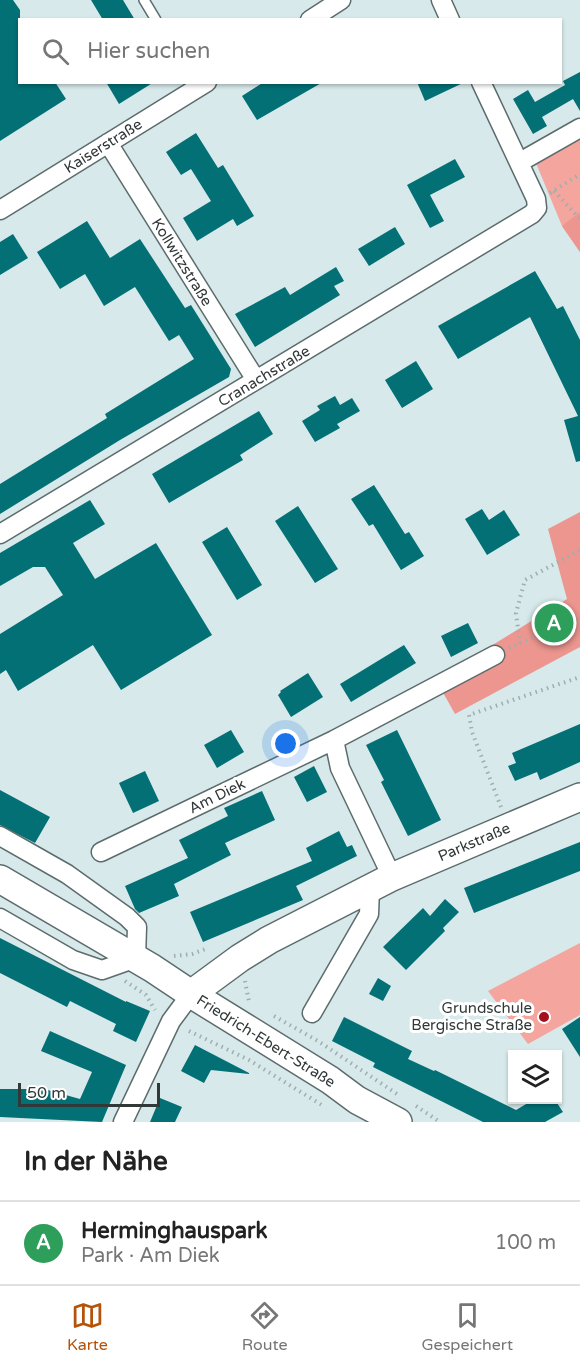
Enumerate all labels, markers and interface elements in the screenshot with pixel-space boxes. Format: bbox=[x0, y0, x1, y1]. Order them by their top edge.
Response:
search box bbox=[18, 18, 562, 84]
icon: search bbox=[39, 35, 72, 68]
text: Hier suchen bbox=[87, 38, 210, 64]
street label: Kaiserstraße bbox=[61, 115, 145, 177]
street label: Kollwitzstraße bbox=[148, 215, 216, 309]
street label: Cranachstraße bbox=[215, 342, 313, 410]
pin: A bbox=[534, 600, 574, 646]
your location bbox=[271, 729, 300, 758]
street label: Am Diek bbox=[186, 775, 248, 817]
street label: Parkstraße bbox=[435, 819, 513, 865]
street label: Friedrich-Ebert-Straße bbox=[193, 991, 339, 1091]
place label: Grundschule Bergische Straße bbox=[411, 999, 532, 1034]
marker: Grundschule Bergische Straße bbox=[537, 1010, 551, 1024]
map controls bbox=[508, 1050, 562, 1104]
button: layers bbox=[508, 1050, 562, 1104]
scale bar bbox=[18, 1080, 160, 1108]
text: 50 m bbox=[27, 1083, 66, 1103]
text: In der Nähe bbox=[24, 1146, 168, 1177]
text: Herminghauspark bbox=[81, 1218, 267, 1244]
text: A bbox=[36, 1231, 51, 1255]
text: 100 m bbox=[495, 1231, 556, 1255]
text: Park · Am Diek bbox=[81, 1244, 220, 1268]
tab: Karte bbox=[67, 1299, 108, 1355]
tab: Route bbox=[242, 1299, 288, 1355]
tab: Gespeichert bbox=[421, 1299, 513, 1355]

